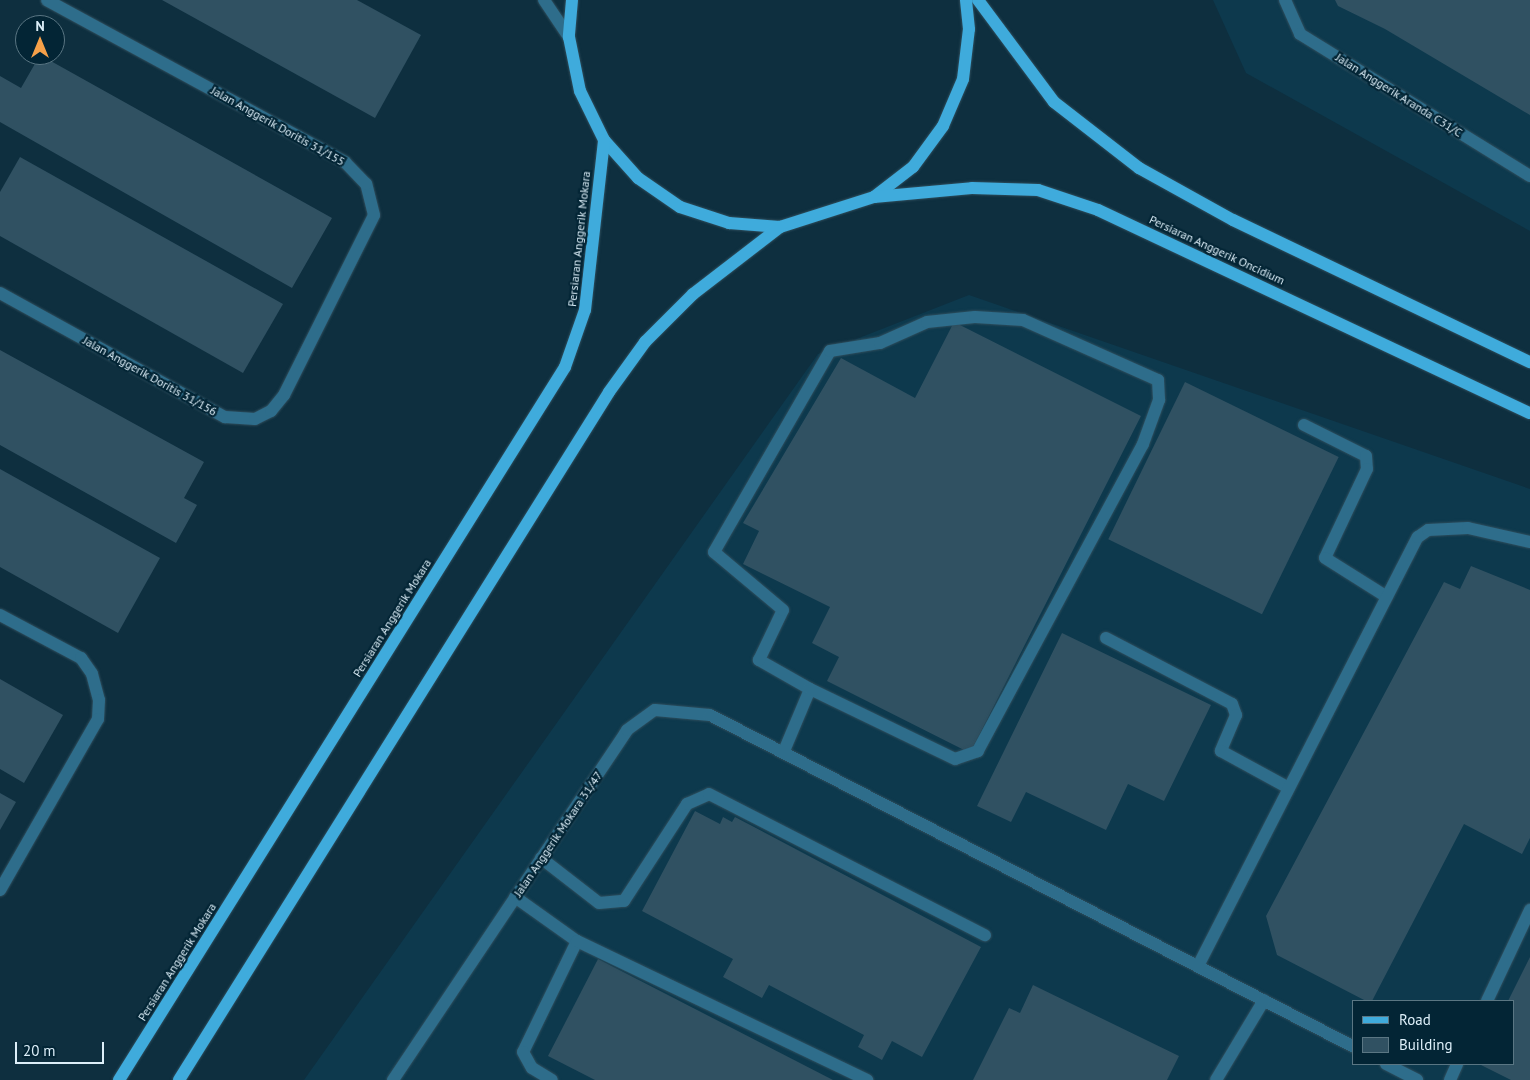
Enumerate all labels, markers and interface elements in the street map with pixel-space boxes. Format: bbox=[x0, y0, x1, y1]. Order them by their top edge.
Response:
north arrow bbox=[15, 15, 65, 65]
text: N bbox=[35, 17, 45, 35]
street label: Jalan Anggerik Aranda C31/C bbox=[1333, 50, 1465, 140]
street label: Jalan Anggerik Doritis 31/155 bbox=[208, 83, 348, 169]
street label: Persiaran Anggerik Mokara bbox=[565, 170, 593, 308]
street label: Persiaran Anggerik Oncidium bbox=[1147, 212, 1287, 288]
street label: Jalan Anggerik Doritis 31/156 bbox=[80, 333, 220, 419]
street label: Persiaran Anggerik Mokara bbox=[350, 556, 434, 680]
street label: Jalan Anggerik Mokara 31/47 bbox=[510, 768, 606, 900]
street label: Persiaran Anggerik Mokara bbox=[135, 900, 219, 1024]
legend bbox=[1352, 1000, 1515, 1065]
text: Road bbox=[1399, 1010, 1431, 1029]
scale bar bbox=[18, 1032, 106, 1064]
text: Building bbox=[1399, 1035, 1453, 1054]
text: 20 m bbox=[23, 1041, 56, 1060]

